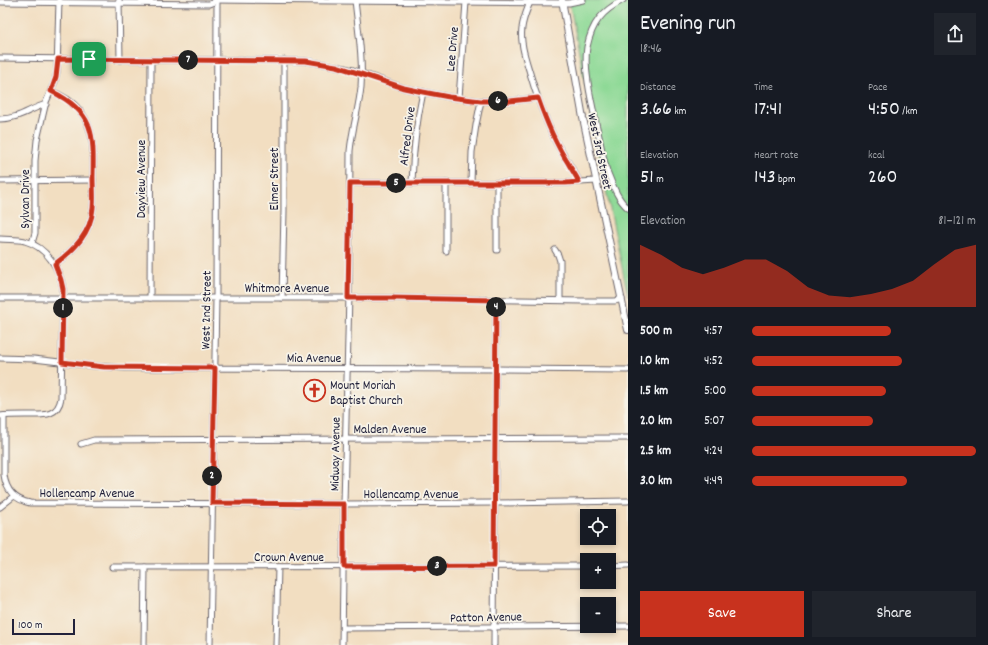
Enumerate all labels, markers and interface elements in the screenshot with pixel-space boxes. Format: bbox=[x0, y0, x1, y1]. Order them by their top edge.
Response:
text: Evening run bbox=[640, 9, 736, 40]
button: share bbox=[934, 13, 976, 55]
street label: Lee Drive bbox=[442, 26, 465, 72]
text: 18:46 bbox=[640, 40, 662, 59]
pin bbox=[72, 42, 106, 76]
icon: arrive bbox=[78, 48, 100, 70]
pin: 7 bbox=[178, 50, 198, 70]
text: 7 bbox=[186, 52, 190, 68]
text: Distance bbox=[640, 80, 676, 96]
text: Time bbox=[754, 80, 773, 96]
text: Pace bbox=[868, 80, 887, 96]
pin: 6 bbox=[488, 91, 508, 111]
text: 6 bbox=[495, 93, 501, 109]
text: 3.66 bbox=[640, 96, 672, 124]
text: 17:41 bbox=[754, 96, 782, 124]
text: 4:50 bbox=[868, 96, 900, 124]
text: km bbox=[672, 104, 686, 120]
text: /km bbox=[900, 104, 918, 120]
street label: Alfred Drive bbox=[395, 105, 422, 167]
street label: West 3rd Street bbox=[581, 112, 616, 192]
street label: Dayview Avenue bbox=[133, 139, 152, 218]
street label: Elmer Street bbox=[266, 147, 285, 211]
text: Elevation bbox=[640, 148, 678, 164]
text: Heart rate bbox=[754, 148, 798, 164]
text: kcal bbox=[868, 148, 885, 164]
text: 51 bbox=[640, 164, 654, 192]
text: 143 bbox=[754, 164, 776, 192]
text: 260 bbox=[868, 164, 897, 192]
street label: Sylvan Drive bbox=[17, 169, 36, 229]
text: m bbox=[654, 172, 664, 188]
text: bpm bbox=[776, 172, 795, 188]
pin: 5 bbox=[386, 173, 406, 193]
text: 5 bbox=[393, 175, 399, 191]
text: Elevation bbox=[640, 212, 685, 231]
text: 81–121 m bbox=[938, 212, 976, 231]
street label: West 2nd Street bbox=[197, 270, 218, 350]
street label: Whitmore Avenue bbox=[245, 280, 329, 299]
pin: 4 bbox=[486, 297, 506, 317]
pin: 1 bbox=[53, 298, 73, 318]
text: 4 bbox=[494, 299, 498, 315]
text: 1 bbox=[62, 300, 64, 316]
text: 500 m bbox=[640, 322, 672, 341]
text: 4:57 bbox=[704, 322, 723, 341]
street label: Mia Avenue bbox=[287, 350, 342, 369]
text: 1.0 km bbox=[640, 352, 669, 371]
text: 4:52 bbox=[704, 352, 723, 371]
place label: Mount Moriah Baptist Church bbox=[330, 377, 403, 411]
church icon: Mount Moriah Baptist Church bbox=[301, 378, 327, 404]
text: 1.5 km bbox=[640, 382, 668, 401]
text: 5:00 bbox=[704, 382, 726, 401]
text: 2.0 km bbox=[640, 412, 672, 431]
text: 5:07 bbox=[704, 412, 724, 431]
street label: Midway Avenue bbox=[326, 416, 347, 491]
street label: Malden Avenue bbox=[353, 421, 427, 440]
text: 2.5 km bbox=[640, 442, 671, 461]
text: 4:24 bbox=[704, 442, 723, 461]
pin: 2 bbox=[202, 466, 222, 486]
text: 2 bbox=[210, 468, 214, 484]
text: 3.0 km bbox=[640, 472, 672, 491]
text: 4:49 bbox=[704, 472, 723, 491]
street label: Hollencamp Avenue bbox=[39, 485, 135, 504]
street label: Hollencamp Avenue bbox=[363, 486, 459, 505]
map controls bbox=[580, 509, 616, 633]
button: locate bbox=[580, 509, 616, 545]
street label: Crown Avenue bbox=[254, 549, 324, 568]
button: + bbox=[580, 553, 616, 589]
pin: 3 bbox=[427, 556, 447, 576]
text: 3 bbox=[435, 558, 439, 574]
button: Save bbox=[640, 591, 804, 637]
button: Share bbox=[812, 591, 976, 637]
button: − bbox=[580, 597, 616, 633]
street label: Patton Avenue bbox=[450, 608, 522, 629]
scale bar bbox=[12, 617, 75, 636]
text: 100 m bbox=[18, 618, 42, 634]

